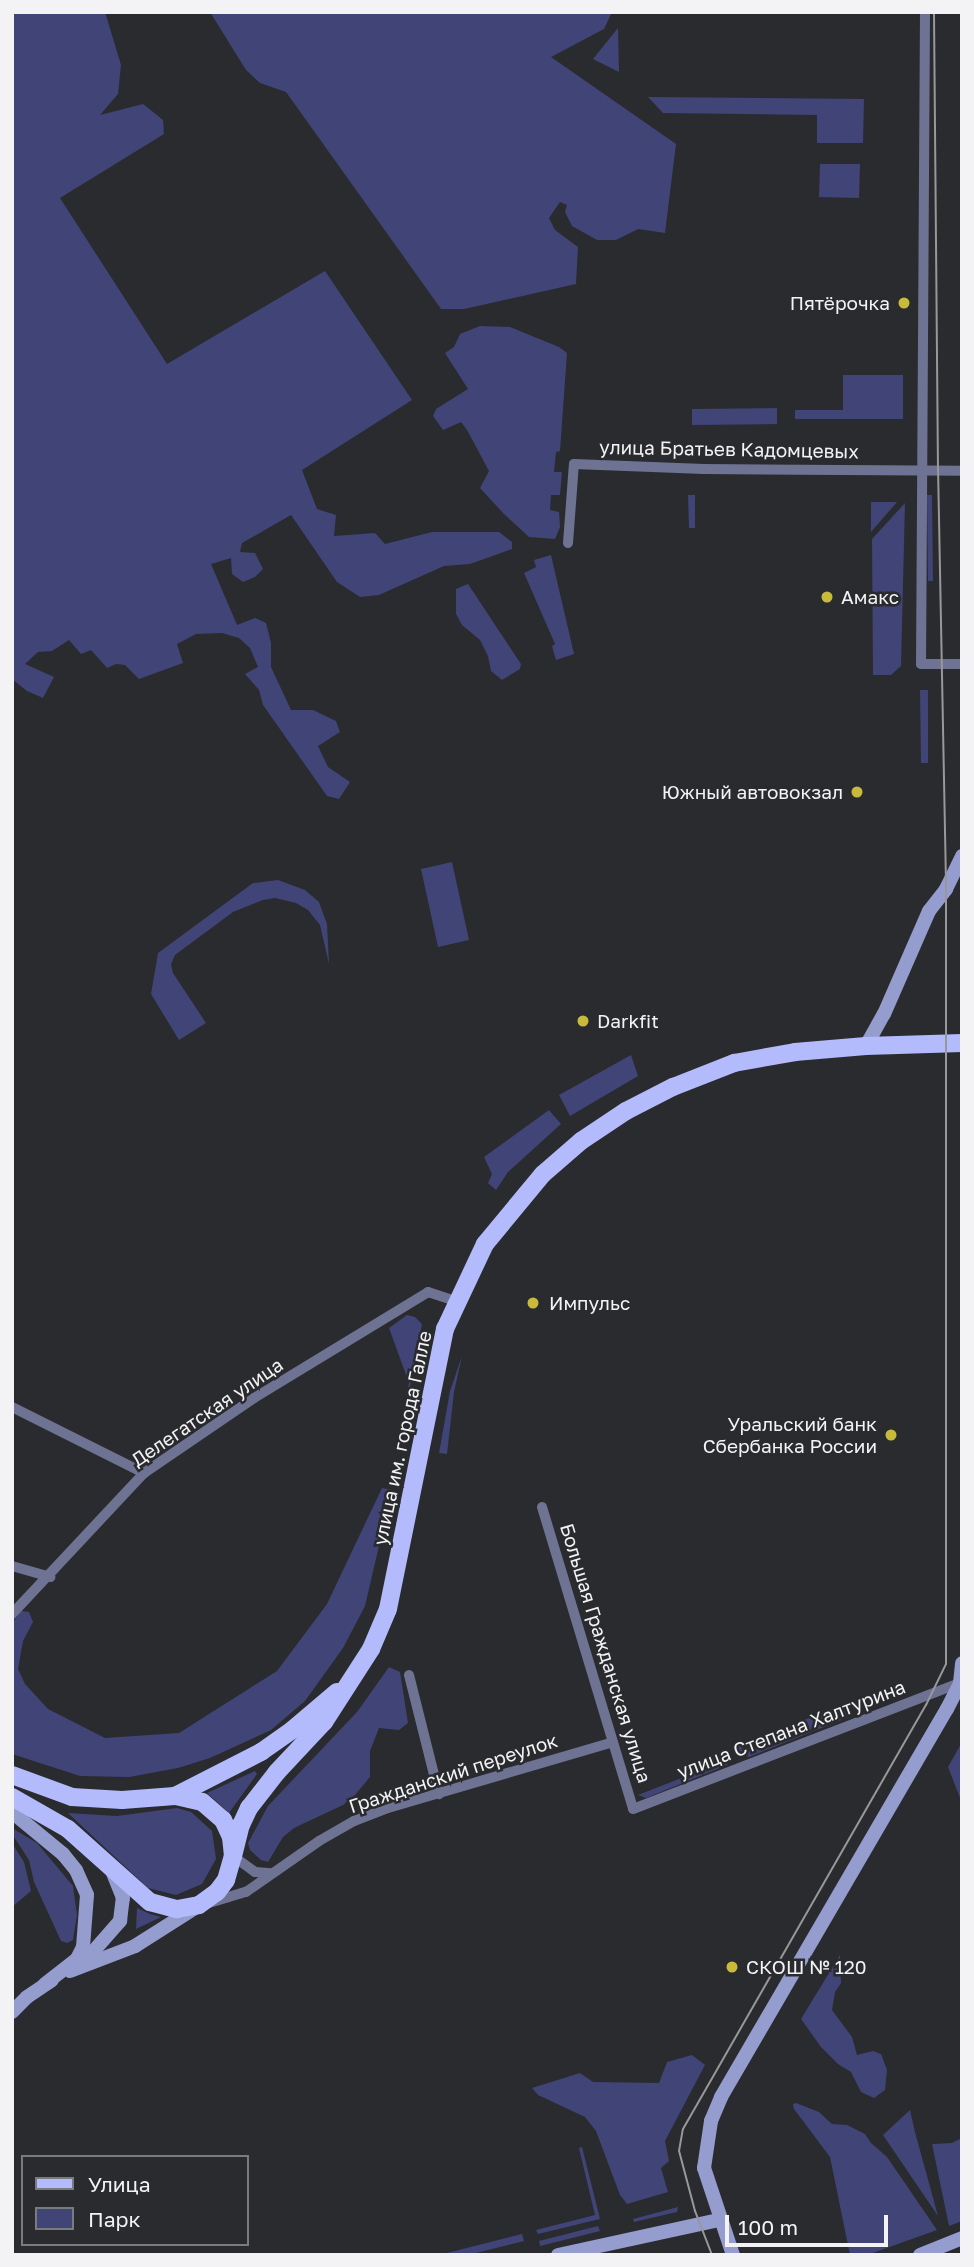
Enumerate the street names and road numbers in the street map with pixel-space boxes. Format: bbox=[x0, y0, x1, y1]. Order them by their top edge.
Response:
street label: улица Братьев Кадомцевых bbox=[599, 435, 859, 463]
street label: улица им. города Галле bbox=[368, 1329, 436, 1547]
street label: Делегатская улица bbox=[127, 1353, 287, 1471]
street label: Большая Гражданская улица bbox=[556, 1521, 656, 1785]
street label: улица Степана Халтурина bbox=[674, 1675, 908, 1783]
street label: Гражданский переулок bbox=[346, 1728, 560, 1818]

